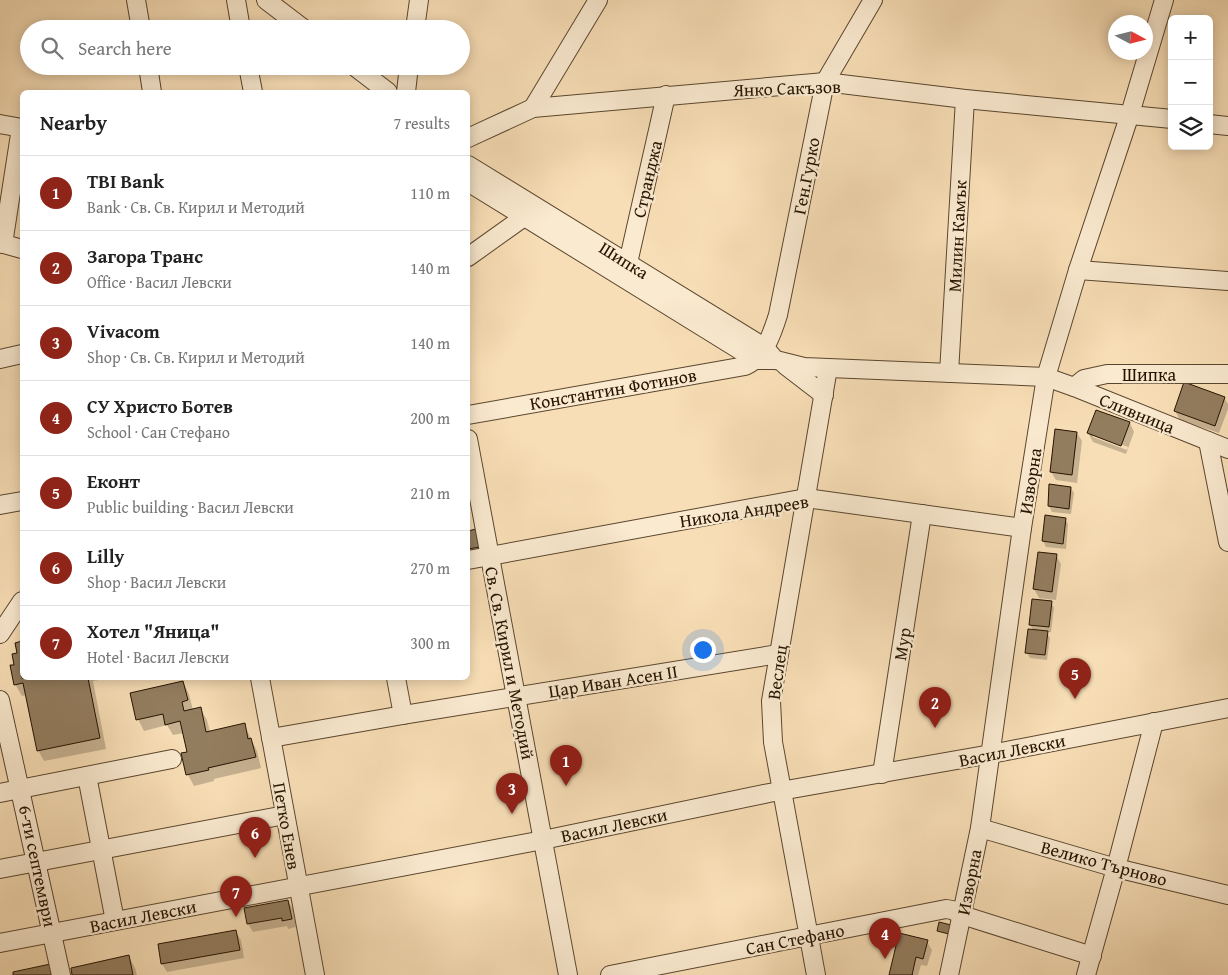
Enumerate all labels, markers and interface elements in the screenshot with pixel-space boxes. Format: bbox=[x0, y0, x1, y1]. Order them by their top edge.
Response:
north arrow bbox=[1108, 15, 1153, 60]
map controls bbox=[1168, 15, 1213, 150]
button: + bbox=[1168, 15, 1213, 60]
search box bbox=[20, 20, 470, 75]
icon: search bbox=[38, 34, 66, 62]
text: Search here bbox=[78, 34, 172, 62]
button: − bbox=[1168, 60, 1213, 105]
street label: Янко Сакъзов bbox=[732, 73, 841, 103]
button: layers bbox=[1168, 105, 1213, 150]
text: Nearby bbox=[40, 107, 107, 138]
text: 7 results bbox=[393, 111, 450, 135]
street label: Ген.Гурко bbox=[785, 135, 827, 217]
street label: Странджа bbox=[625, 137, 669, 220]
text: TBI Bank bbox=[87, 167, 164, 195]
street label: Милин Камък bbox=[941, 179, 973, 293]
text: 1 bbox=[52, 181, 60, 205]
text: 110 m bbox=[410, 181, 450, 205]
text: Bank · Св. Св. Кирил и Методий bbox=[87, 195, 305, 219]
street label: Шипка bbox=[594, 234, 654, 286]
text: Загора Транс bbox=[87, 242, 203, 270]
text: 2 bbox=[52, 256, 60, 280]
text: 140 m bbox=[410, 256, 450, 280]
text: Office · Васил Левски bbox=[87, 270, 232, 294]
text: Vivacom bbox=[87, 317, 160, 345]
text: 3 bbox=[52, 331, 60, 355]
text: 140 m bbox=[410, 331, 450, 355]
text: Shop · Св. Св. Кирил и Методий bbox=[87, 345, 305, 369]
street label: Константин Фотинов bbox=[528, 361, 699, 417]
street label: Шипка bbox=[1122, 361, 1176, 388]
street label: Сливница bbox=[1095, 386, 1179, 440]
text: СУ Христо Ботев bbox=[87, 392, 233, 420]
text: 4 bbox=[52, 406, 60, 430]
text: 200 m bbox=[410, 406, 450, 430]
text: School · Сан Стефано bbox=[87, 420, 230, 444]
street label: Изворна bbox=[1011, 446, 1049, 516]
text: Еконт bbox=[87, 467, 140, 495]
text: 5 bbox=[52, 481, 60, 505]
text: 210 m bbox=[410, 481, 450, 505]
street label: Никола Андреев bbox=[678, 487, 811, 535]
text: Public building · Васил Левски bbox=[87, 495, 294, 519]
text: Lilly bbox=[87, 542, 124, 570]
text: 6 bbox=[52, 556, 60, 580]
text: 270 m bbox=[410, 556, 450, 580]
street label: Св. Св. Кирил и Методий bbox=[478, 564, 542, 762]
text: Shop · Васил Левски bbox=[87, 570, 226, 594]
text: Хотел "Яница" bbox=[87, 617, 219, 645]
street label: Мур bbox=[886, 625, 918, 662]
text: 7 bbox=[52, 631, 60, 655]
text: 300 m bbox=[410, 631, 450, 655]
your location bbox=[690, 637, 716, 663]
street label: Веслец bbox=[760, 643, 794, 701]
text: Hotel · Васил Левски bbox=[87, 645, 229, 669]
street label: Цар Иван Асен II bbox=[546, 657, 680, 705]
pin: 5 bbox=[1059, 658, 1091, 699]
pin: 2 bbox=[919, 687, 951, 728]
street label: Васил Левски bbox=[956, 726, 1068, 774]
pin: 1 bbox=[550, 745, 582, 786]
pin: 3 bbox=[496, 773, 528, 814]
street label: Петко Енев bbox=[266, 780, 308, 872]
street label: Васил Левски bbox=[558, 800, 670, 849]
street label: 6-ти септември bbox=[12, 803, 64, 930]
pin: 6 bbox=[239, 817, 271, 858]
street label: Велико Търново bbox=[1038, 833, 1170, 893]
street label: Изворна bbox=[949, 846, 989, 917]
pin: 7 bbox=[220, 876, 252, 917]
street label: Васил Левски bbox=[87, 892, 199, 940]
street label: Сан Стефано bbox=[743, 916, 847, 962]
pin: 4 bbox=[869, 918, 901, 959]

